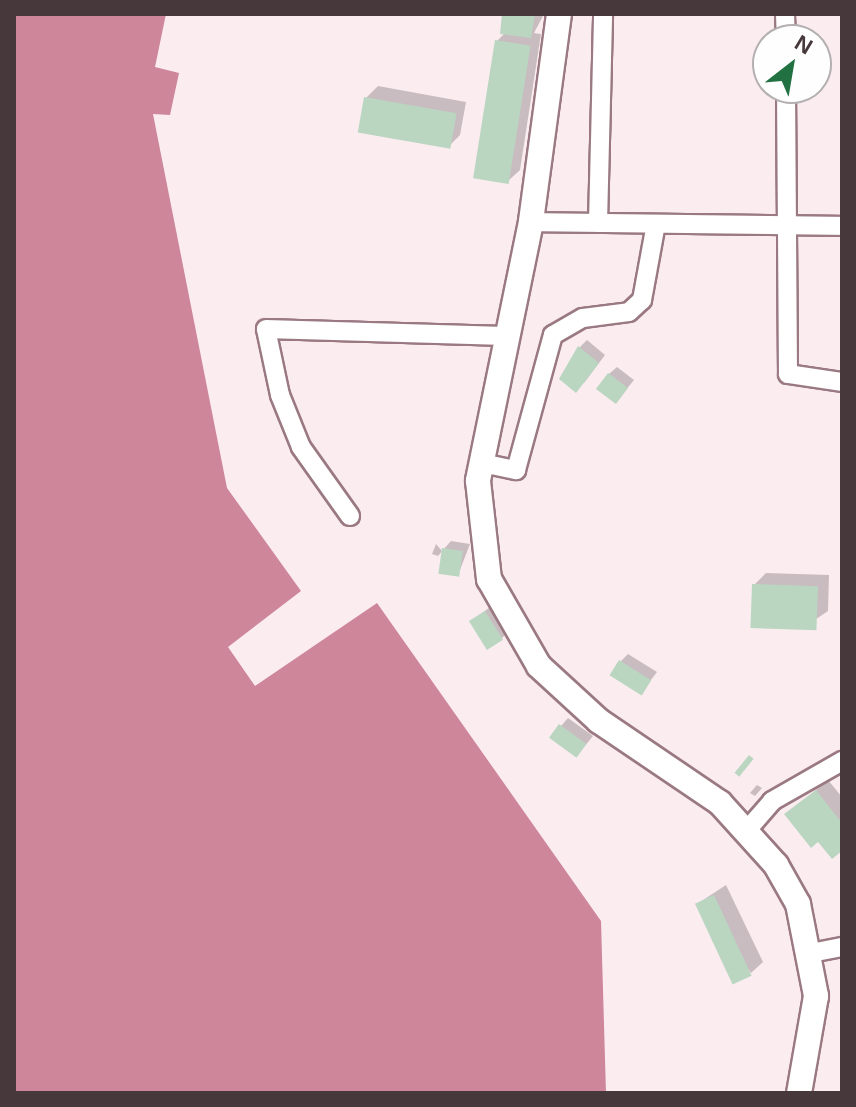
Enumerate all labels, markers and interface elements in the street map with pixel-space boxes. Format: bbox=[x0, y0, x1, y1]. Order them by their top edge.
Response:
north arrow bbox=[752, 24, 832, 104]
text: N bbox=[790, 30, 817, 60]

